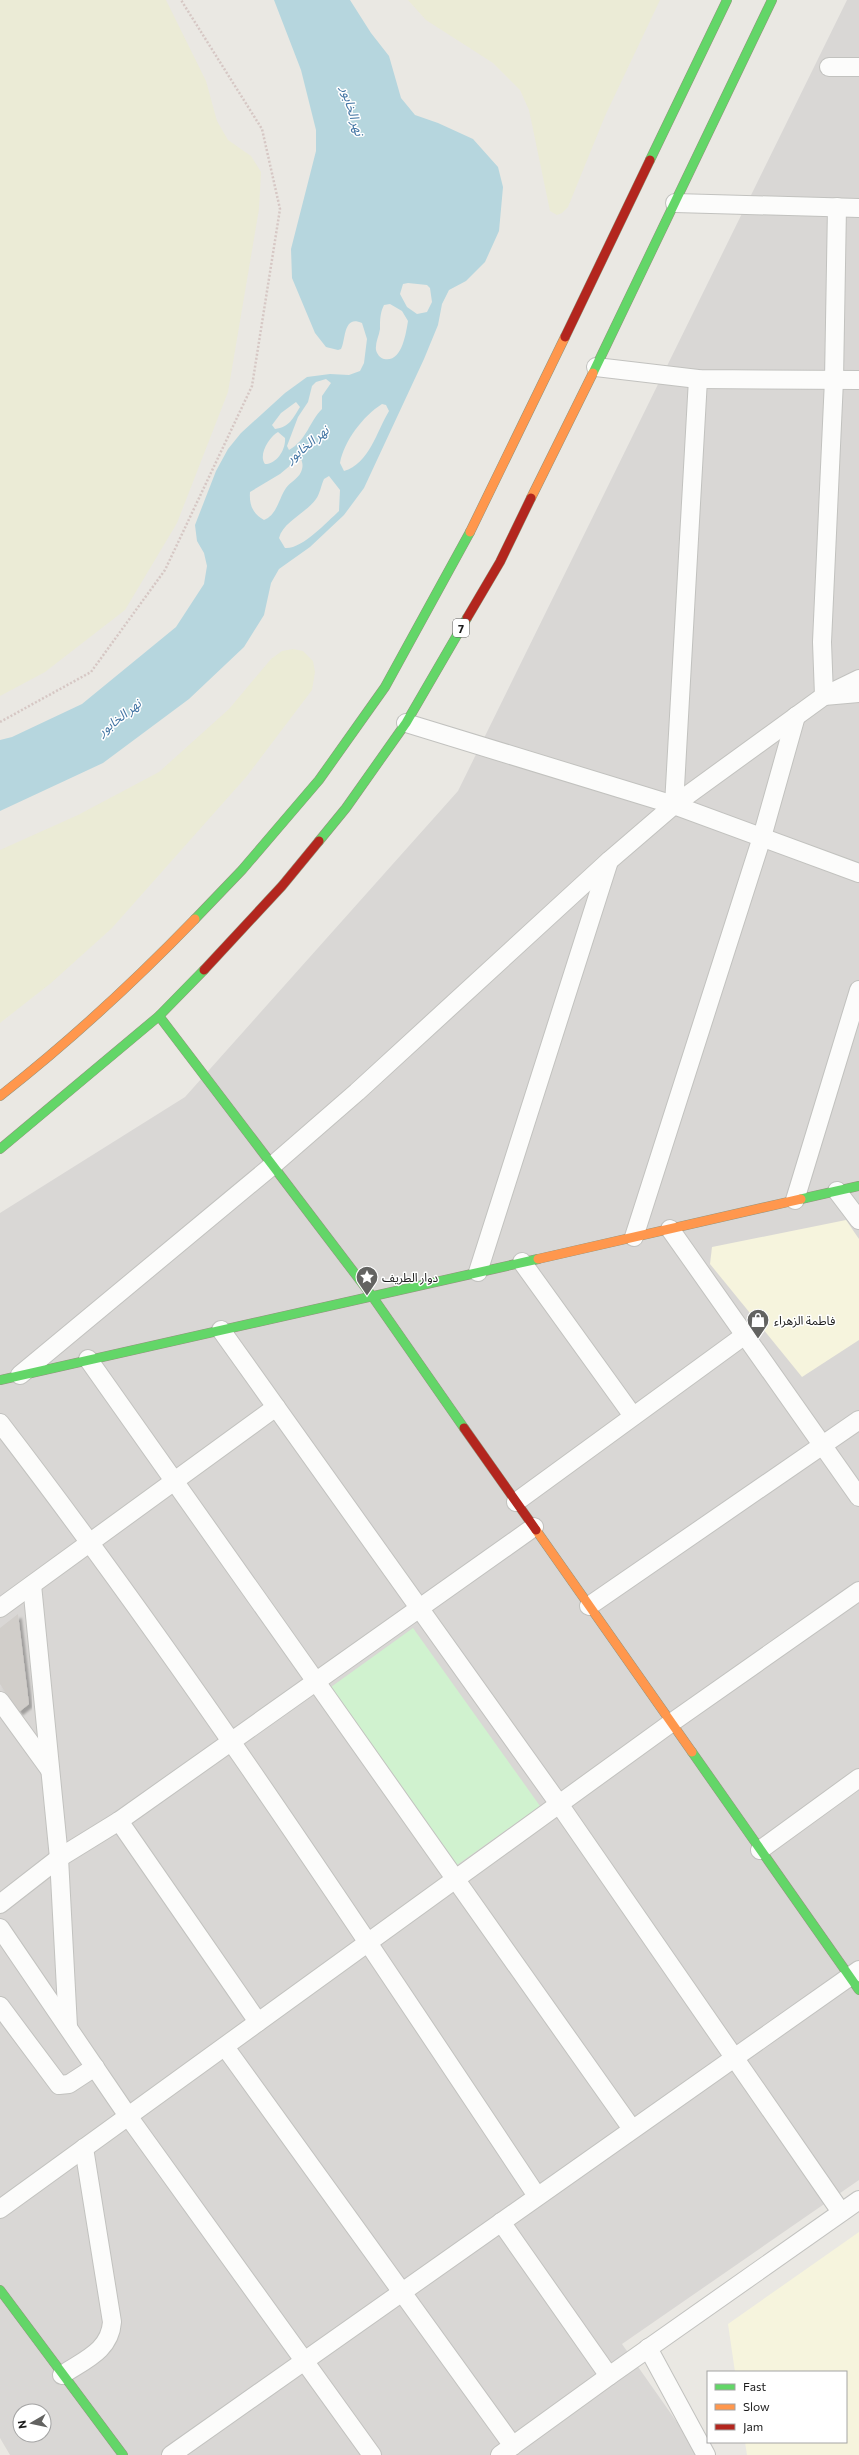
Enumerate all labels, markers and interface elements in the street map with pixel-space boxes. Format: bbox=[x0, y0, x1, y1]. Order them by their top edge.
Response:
water label: نهر الخابور bbox=[337, 83, 368, 139]
water label: نهر الخابور bbox=[281, 421, 333, 468]
road number: 7 bbox=[453, 619, 469, 637]
water label: نهر الخابور bbox=[93, 694, 145, 740]
place icon: دوار الطريف bbox=[354, 1264, 380, 1297]
place label: دوار الطريف bbox=[382, 1270, 439, 1285]
shop icon: فاطمة الزهراء bbox=[745, 1307, 771, 1340]
place label: فاطمة الزهراء bbox=[774, 1313, 835, 1328]
legend bbox=[707, 2371, 847, 2443]
text: Fast bbox=[743, 2379, 766, 2393]
text: Slow bbox=[743, 2399, 770, 2413]
north arrow bbox=[12, 2403, 52, 2443]
text: Jam bbox=[743, 2419, 763, 2434]
text: N bbox=[15, 2420, 29, 2430]

